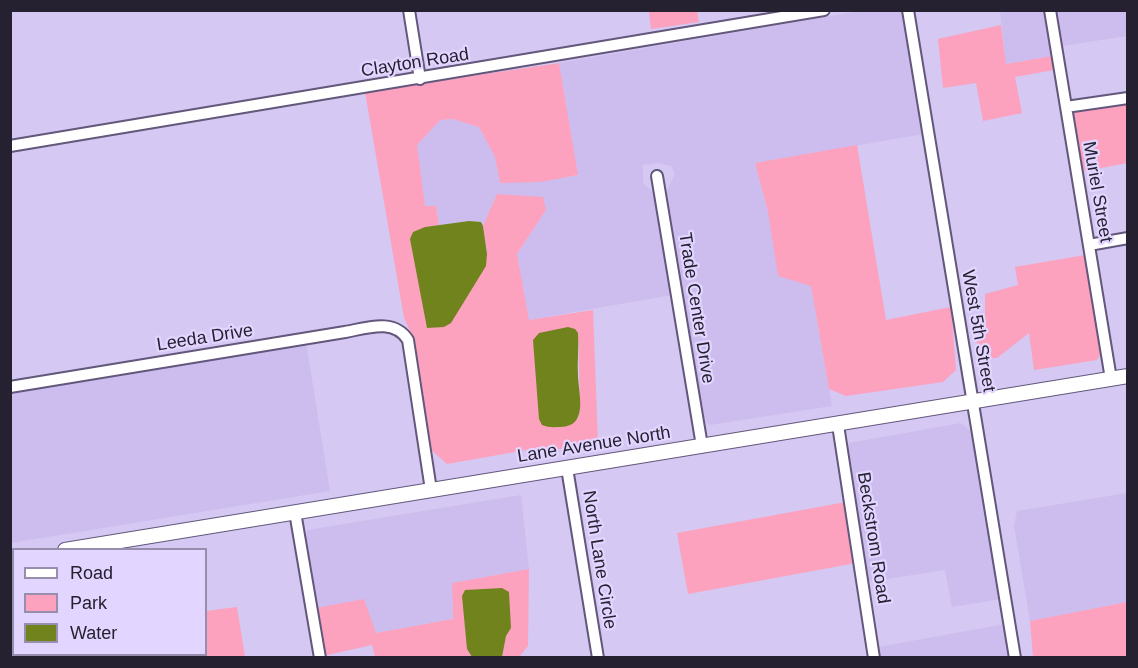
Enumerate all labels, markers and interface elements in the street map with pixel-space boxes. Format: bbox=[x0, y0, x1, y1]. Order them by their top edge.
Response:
street label: Clayton Road bbox=[359, 44, 471, 82]
street label: Muriel Street bbox=[1078, 140, 1116, 244]
street label: Trade Center Drive bbox=[673, 231, 719, 385]
street label: West 5th Street bbox=[957, 268, 999, 394]
street label: Leeda Drive bbox=[155, 320, 255, 356]
street label: Lane Avenue North bbox=[516, 422, 672, 468]
street label: Beckstrom Road bbox=[852, 471, 894, 605]
street label: North Lane Circle bbox=[577, 489, 621, 631]
legend bbox=[12, 548, 207, 656]
text: Road bbox=[70, 563, 113, 583]
text: Park bbox=[70, 593, 107, 613]
text: Water bbox=[70, 623, 117, 643]

